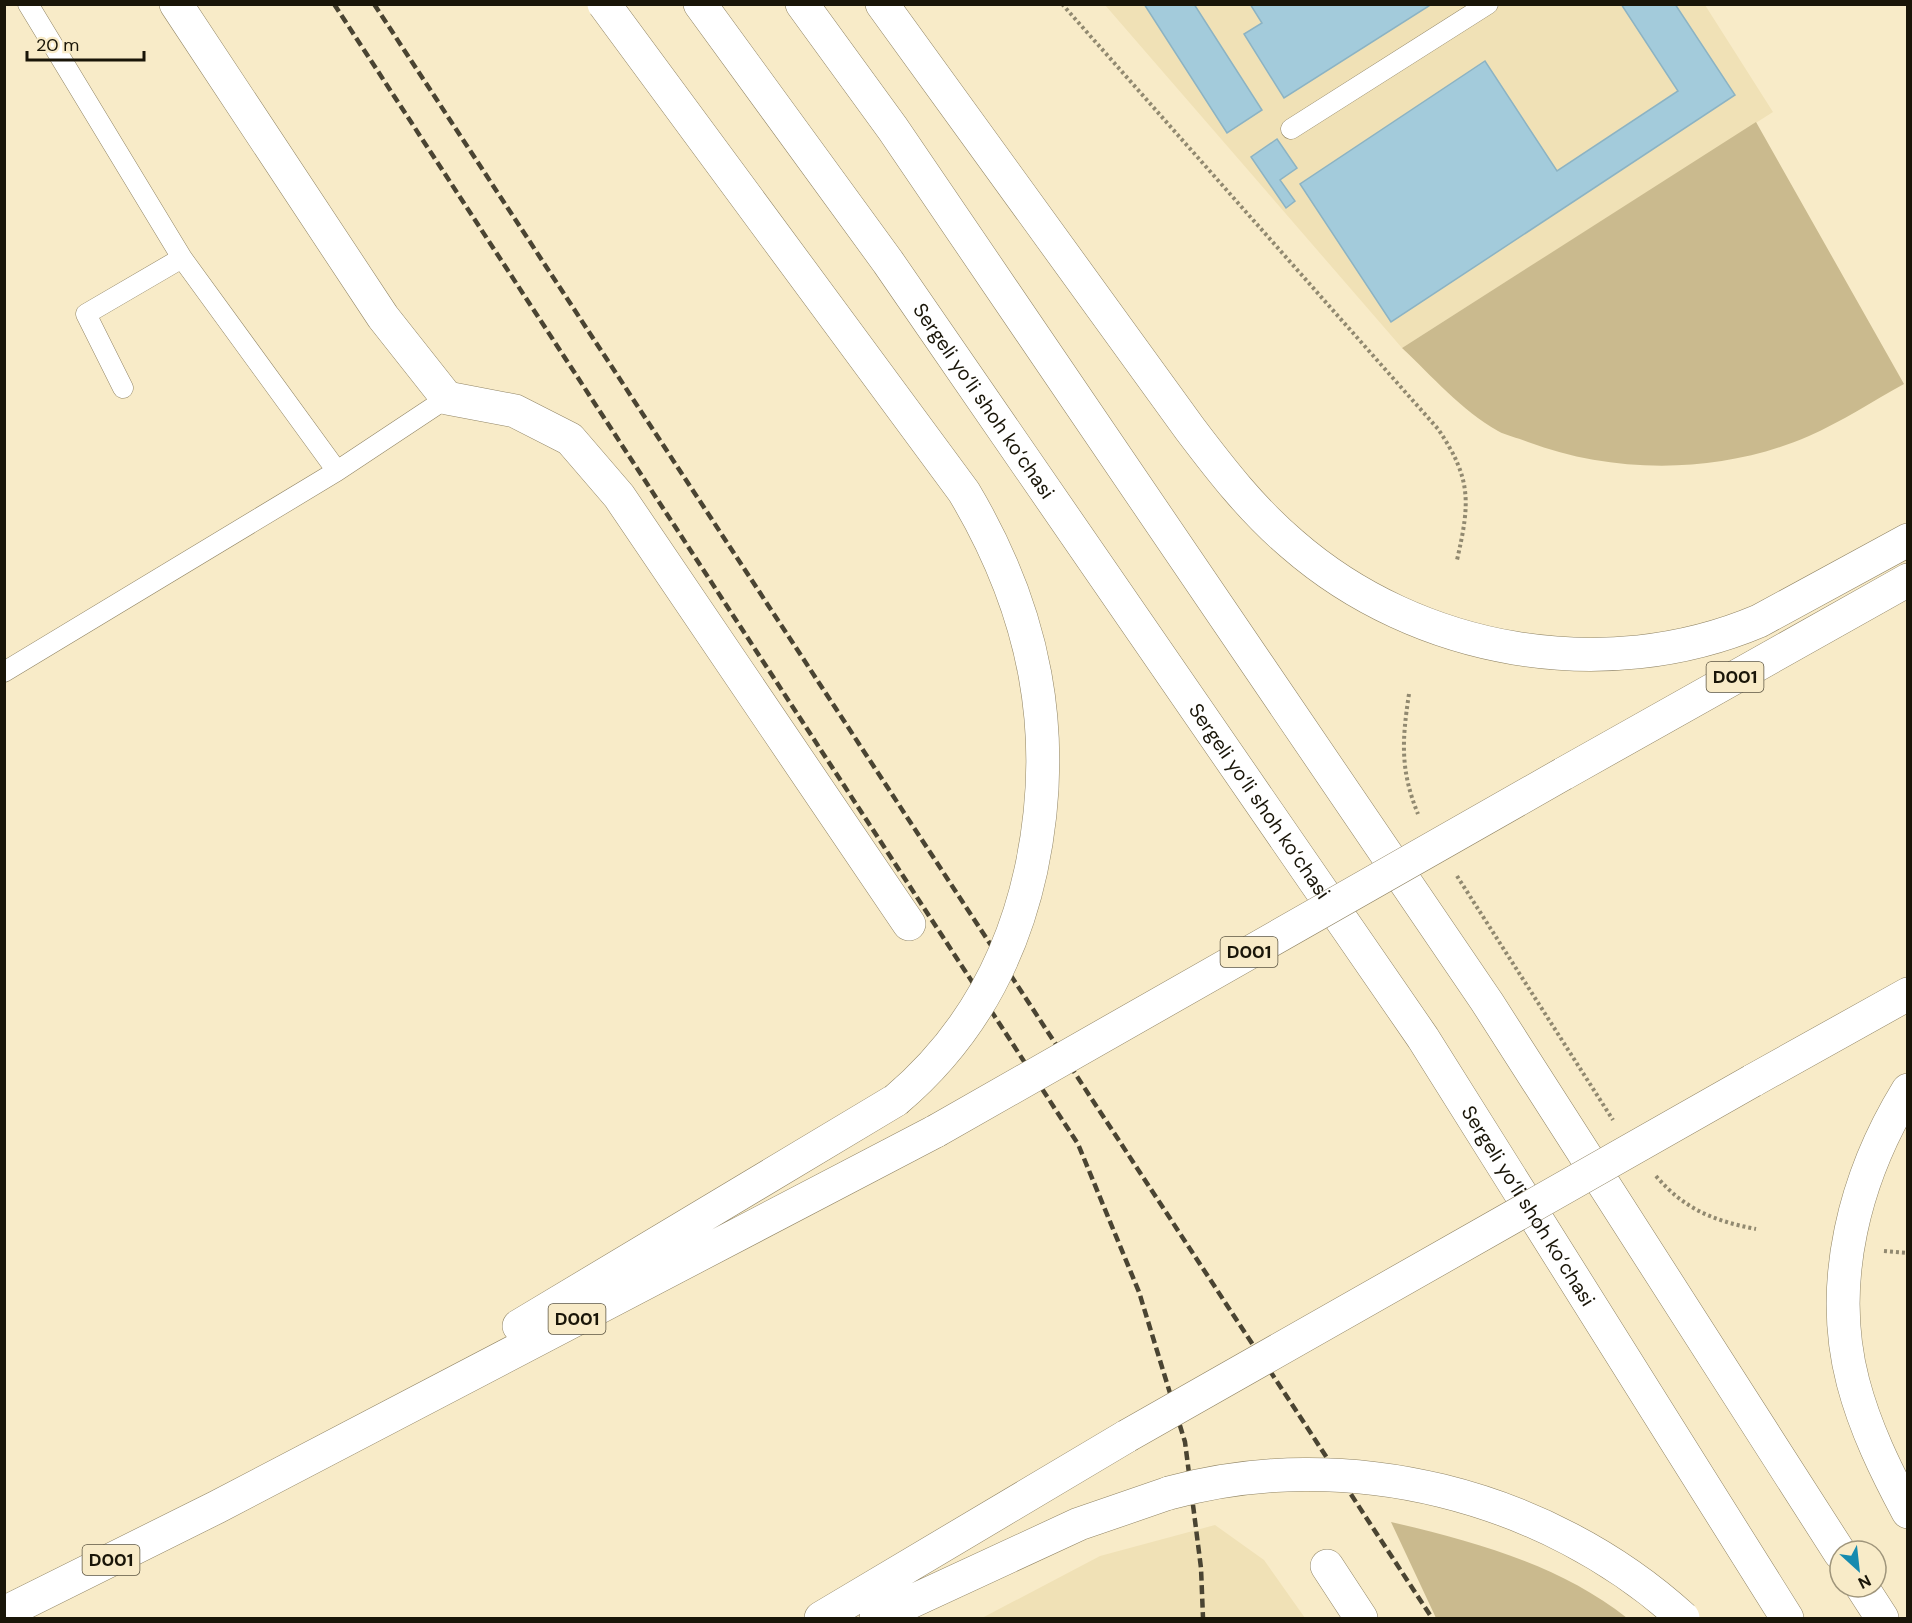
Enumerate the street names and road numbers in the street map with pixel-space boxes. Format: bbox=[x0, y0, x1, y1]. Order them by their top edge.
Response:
street label: Sergeli yo‘li shoh ko‘chasi bbox=[907, 298, 1060, 504]
road number: D001 bbox=[1706, 662, 1764, 692]
street label: Sergeli yo‘li shoh ko‘chasi bbox=[1183, 698, 1336, 904]
road number: D001 bbox=[1220, 937, 1278, 967]
street label: Sergeli yo‘li shoh ko‘chasi bbox=[1456, 1101, 1601, 1311]
road number: D001 bbox=[548, 1304, 606, 1334]
road number: D001 bbox=[82, 1545, 140, 1575]

